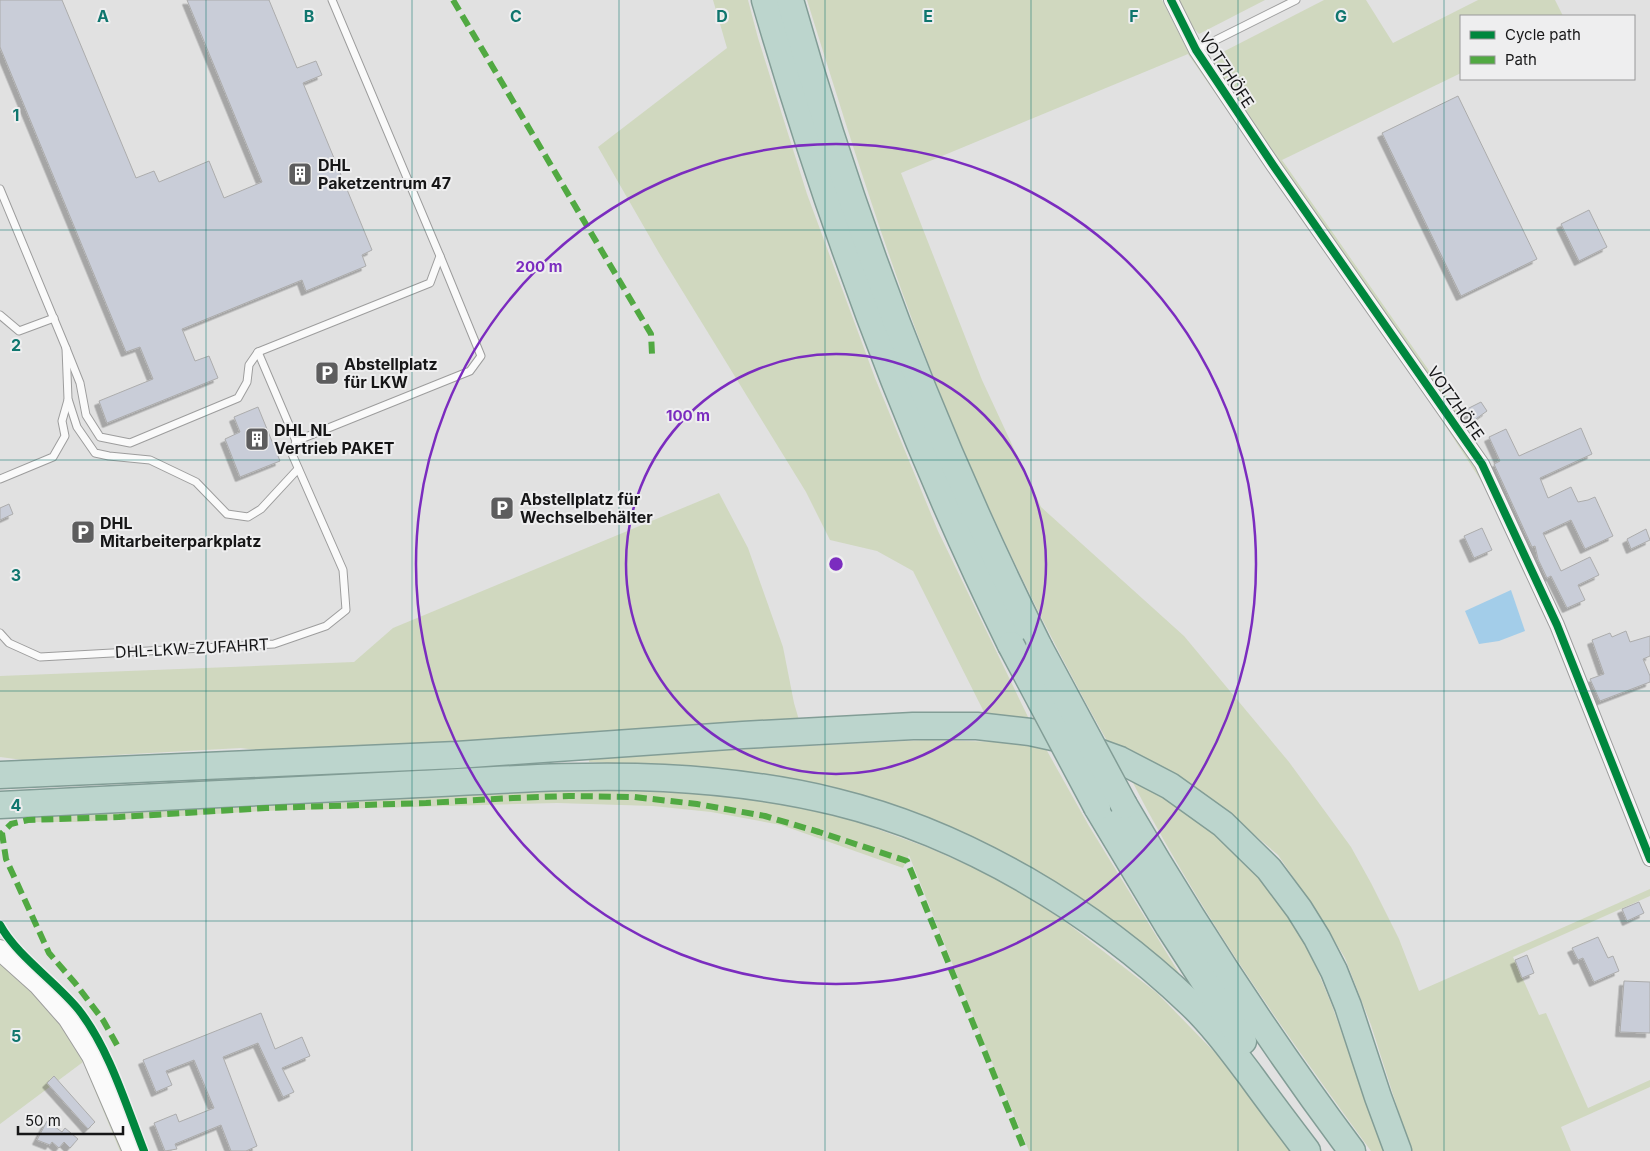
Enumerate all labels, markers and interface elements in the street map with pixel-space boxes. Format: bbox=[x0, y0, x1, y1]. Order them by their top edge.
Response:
text: A bbox=[97, 6, 109, 26]
text: B bbox=[304, 6, 314, 26]
text: C bbox=[510, 6, 522, 26]
text: D bbox=[716, 6, 728, 26]
text: E bbox=[923, 6, 933, 26]
text: F bbox=[1129, 6, 1139, 26]
text: G bbox=[1335, 6, 1347, 26]
legend bbox=[1460, 15, 1635, 80]
text: Cycle path bbox=[1505, 25, 1581, 44]
street label: VOTZHÖFE bbox=[1195, 29, 1259, 111]
text: Path bbox=[1505, 50, 1537, 69]
text: 1 bbox=[13, 105, 19, 125]
place label: DHL Paketzentrum 47 bbox=[318, 155, 451, 193]
building icon: DHL Paketzentrum 47 bbox=[287, 161, 313, 187]
text: 200 m bbox=[516, 257, 562, 276]
text: 2 bbox=[11, 335, 21, 355]
place label: Abstellplatz für LKW bbox=[344, 354, 438, 392]
parking icon: Abstellplatz für LKW bbox=[314, 360, 340, 386]
street label: VOTZHÖFE bbox=[1423, 362, 1489, 444]
text: 100 m bbox=[666, 406, 710, 425]
place label: DHL NL Vertrieb PAKET bbox=[274, 420, 395, 458]
building icon: DHL NL Vertrieb PAKET bbox=[244, 426, 270, 452]
place label: Abstellplatz für Wechselbehälter bbox=[520, 489, 653, 527]
parking icon: Abstellplatz für Wechselbehälter bbox=[489, 495, 515, 521]
place label: DHL Mitarbeiterparkplatz bbox=[100, 513, 261, 551]
parking icon: DHL Mitarbeiterparkplatz bbox=[70, 519, 96, 545]
centre of rings bbox=[827, 555, 845, 573]
text: 3 bbox=[11, 565, 21, 585]
street label: DHL-LKW-ZUFAHRT bbox=[115, 634, 269, 662]
text: 4 bbox=[11, 795, 22, 815]
text: 5 bbox=[11, 1026, 21, 1046]
scale bar bbox=[18, 1104, 122, 1136]
text: 50 m bbox=[25, 1111, 61, 1130]

